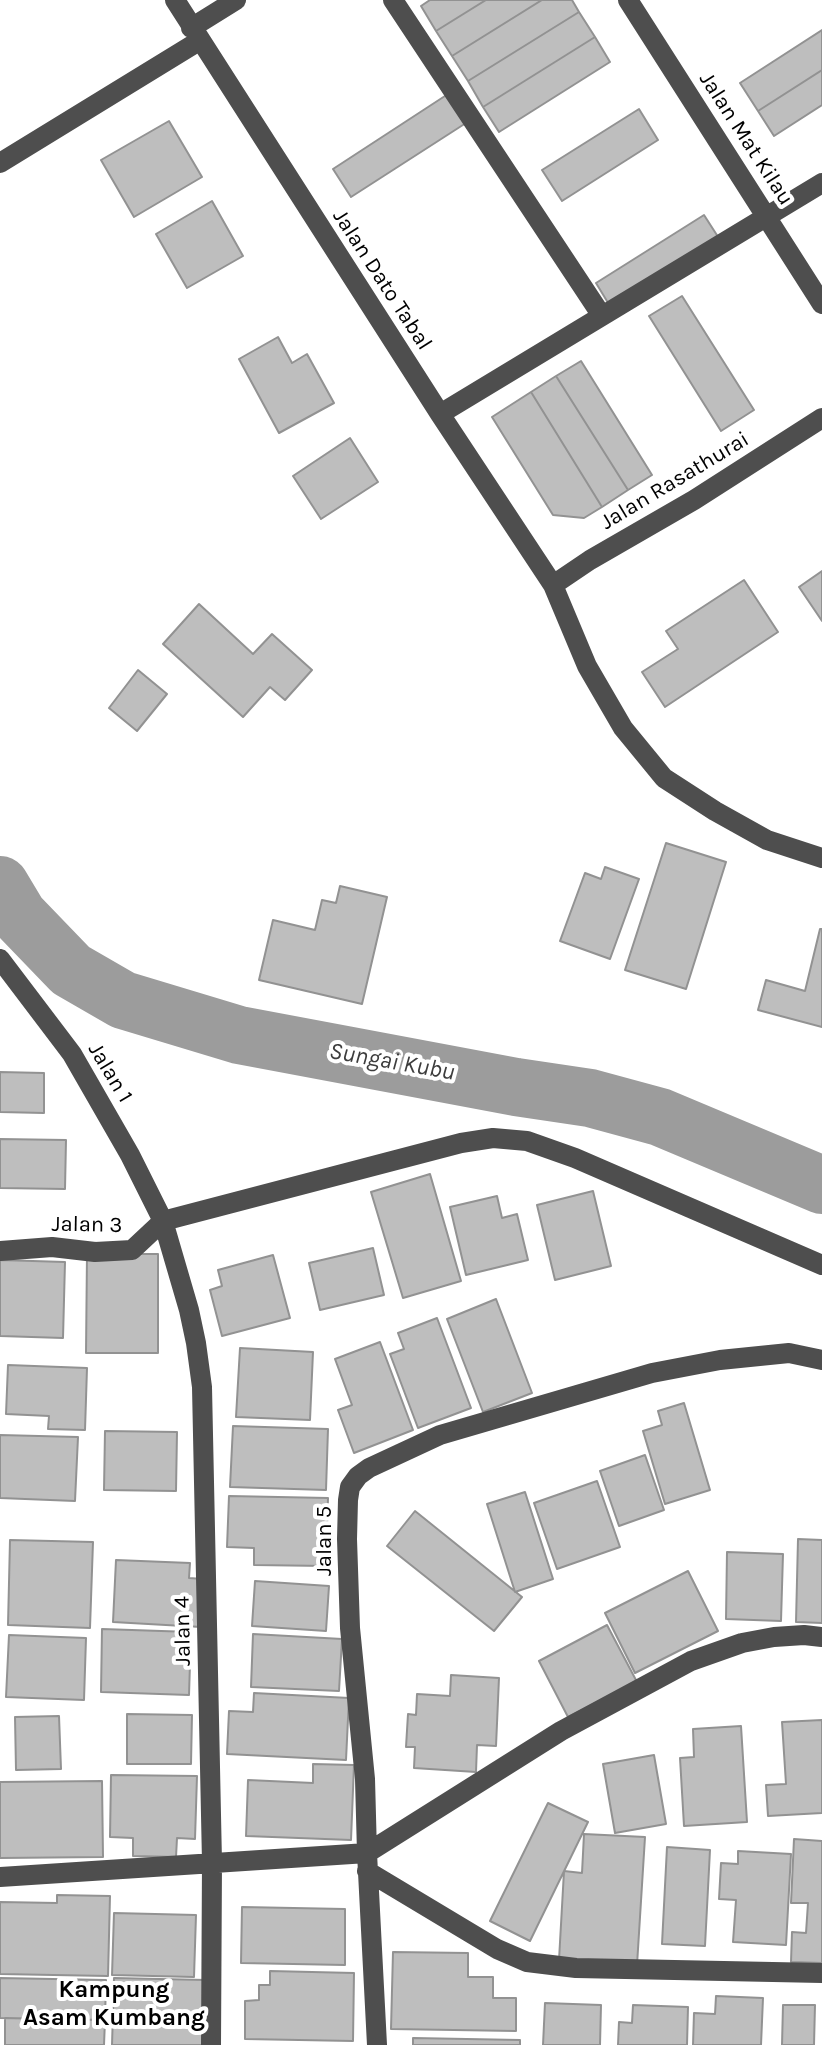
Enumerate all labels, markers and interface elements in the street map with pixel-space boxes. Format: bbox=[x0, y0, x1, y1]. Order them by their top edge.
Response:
street label: Jalan Mat Kilau bbox=[693, 67, 799, 211]
street label: Jalan Dato Tabal bbox=[327, 205, 437, 355]
street label: Jalan Rasathurai bbox=[596, 426, 754, 536]
water label: Sungai Kubu bbox=[327, 1037, 457, 1087]
street label: Jalan 1 bbox=[82, 1038, 138, 1108]
street label: Jalan 3 bbox=[51, 1211, 123, 1239]
street label: Jalan 5 bbox=[312, 1506, 338, 1576]
street label: Jalan 4 bbox=[169, 1596, 197, 1666]
district label: Kampung Asam Kumbang bbox=[23, 1976, 205, 2032]

